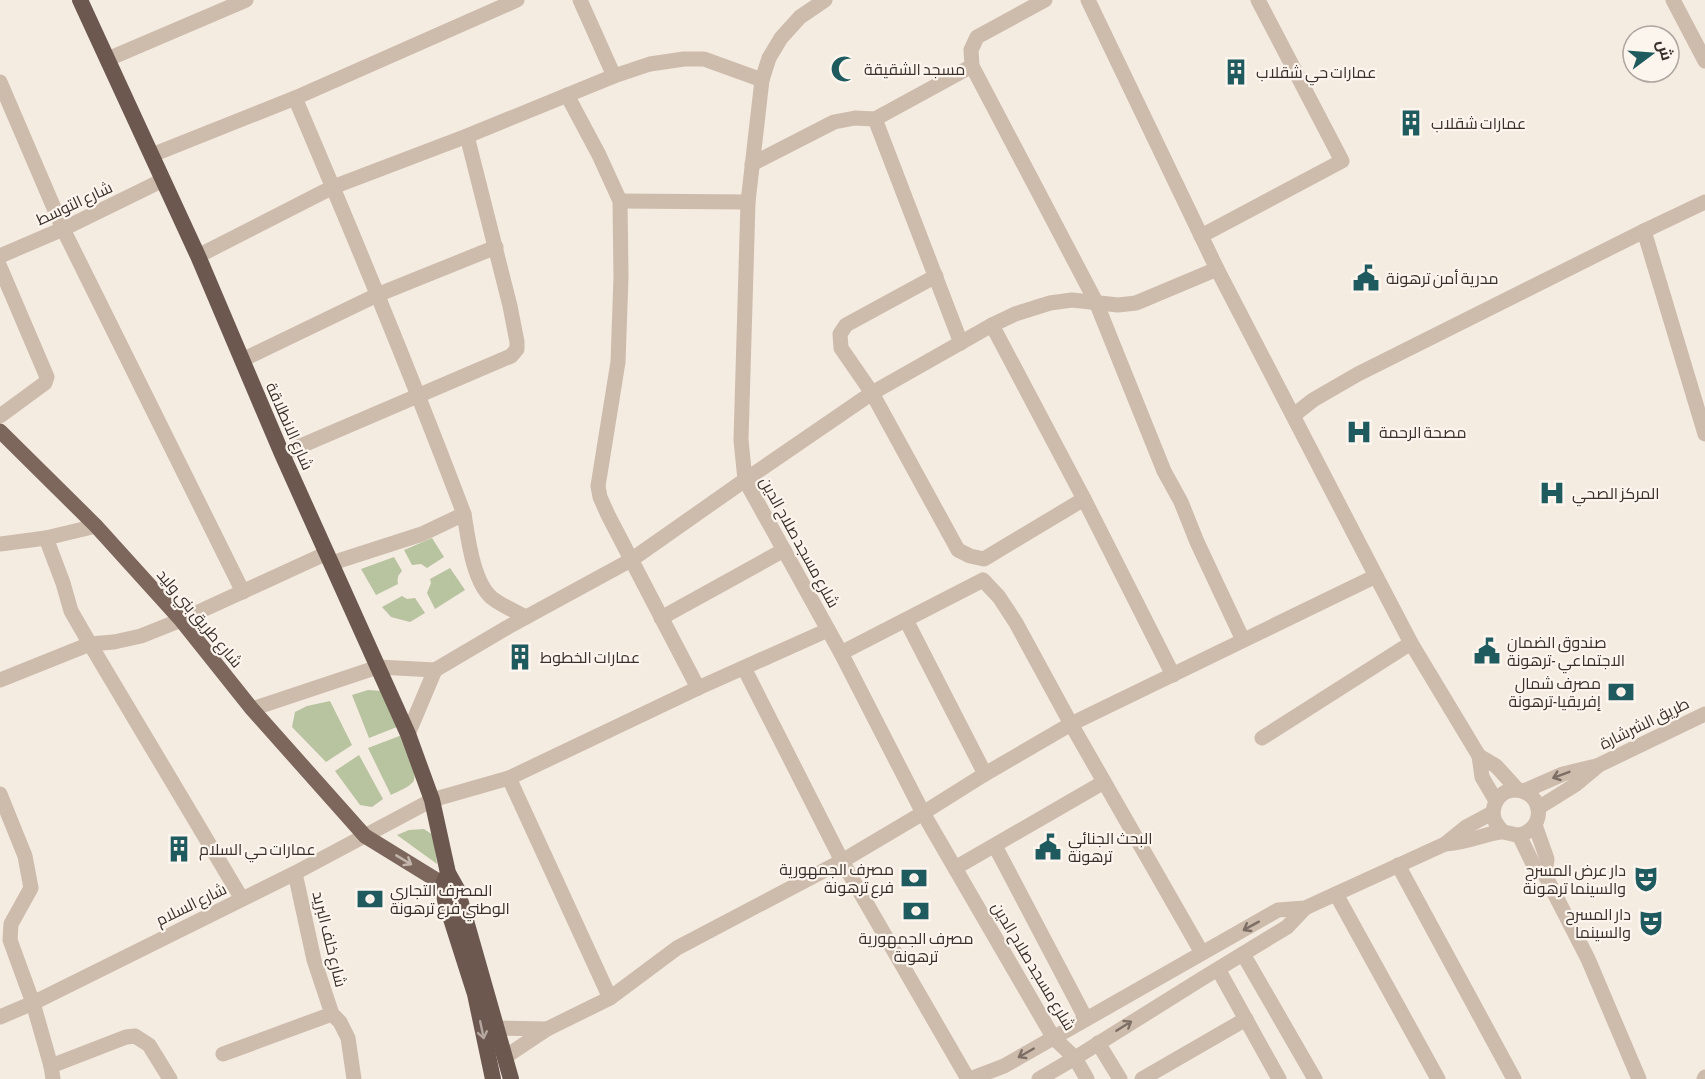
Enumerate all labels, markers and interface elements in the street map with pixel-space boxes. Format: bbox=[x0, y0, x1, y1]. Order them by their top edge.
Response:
north arrow bbox=[1621, 24, 1681, 84]
text: ش bbox=[1653, 38, 1677, 62]
mosque icon: مسجد الشقيقة bbox=[829, 54, 859, 84]
building icon: عمارات حي شقلاب bbox=[1221, 57, 1251, 87]
place label: مسجد الشقيقة bbox=[864, 60, 965, 79]
place label: عمارات حي شقلاب bbox=[1256, 63, 1376, 86]
building icon: عمارات شقلاب bbox=[1396, 108, 1426, 138]
place label: عمارات شقلاب bbox=[1431, 114, 1526, 133]
street label: شارع التوسط bbox=[33, 178, 116, 231]
public building icon: مدرية أمن ترهونة bbox=[1351, 263, 1381, 293]
place label: مدرية أمن ترهونة bbox=[1386, 269, 1499, 289]
street label: شارع الانطلاقة bbox=[260, 380, 317, 474]
hospital icon: مصحة الرحمة bbox=[1344, 417, 1374, 447]
place label: مصحة الرحمة bbox=[1379, 423, 1466, 442]
street label: شلرع مسجد صلاح الدين bbox=[754, 474, 843, 612]
hospital icon: المركز الصحي bbox=[1537, 478, 1567, 508]
place label: المركز الصحي bbox=[1572, 484, 1659, 507]
street label: شارع طريق بني وليد bbox=[150, 565, 246, 674]
place label: صندوق الضمان الاجتماعي -ترهونة bbox=[1507, 633, 1625, 674]
public building icon: صندوق الضمان الاجتماعي -ترهونة bbox=[1472, 636, 1502, 666]
building icon: عمارات الخطوط bbox=[505, 642, 535, 672]
place label: عمارات الخطوط bbox=[540, 648, 640, 667]
place label: مصرف شمال إفريقيا-ترهونة bbox=[1508, 674, 1601, 711]
bank icon: مصرف شمال إفريقيا-ترهونة bbox=[1606, 677, 1636, 707]
street label: طريق الشرشارة bbox=[1596, 694, 1693, 754]
one-way arrow bbox=[1552, 771, 1570, 782]
place label: البحث الجنائي ترهونة bbox=[1068, 829, 1153, 866]
public building icon: البحث الجنائي ترهونة bbox=[1033, 832, 1063, 862]
building icon: عمارات حي السلام bbox=[164, 834, 194, 864]
place label: عمارات حي السلام bbox=[199, 840, 316, 863]
one-way arrow bbox=[395, 855, 412, 867]
place label: مصرف الجمهورية فرع ترهونة bbox=[779, 860, 894, 899]
place label: دار عرض المسرح والسينما ترهونة bbox=[1523, 861, 1626, 898]
bank icon: مصرف الجمهورية فرع ترهونة bbox=[899, 863, 929, 893]
theatre icon: دار عرض المسرح والسينما ترهونة bbox=[1631, 864, 1661, 894]
street label: شارع السلام bbox=[153, 879, 231, 932]
place label: المصرف التجاري الوطني فرع ترهونة bbox=[390, 881, 510, 922]
bank icon: المصرف التجاري الوطني فرع ترهونة bbox=[355, 884, 385, 914]
street label: شارع خلف البريد bbox=[306, 889, 351, 990]
bank icon: مصرف الجمهورية ترهونة bbox=[901, 896, 931, 926]
street label: شلرع مسجد صلاح الدين bbox=[986, 899, 1079, 1035]
place label: دار المسرح والسينما bbox=[1565, 905, 1631, 942]
theatre icon: دار المسرح والسينما bbox=[1636, 908, 1666, 938]
one-way arrow bbox=[1243, 920, 1260, 932]
place label: مصرف الجمهورية ترهونة bbox=[859, 929, 973, 966]
one-way arrow bbox=[477, 1020, 488, 1039]
one-way arrow bbox=[1116, 1020, 1133, 1033]
one-way arrow bbox=[1018, 1047, 1035, 1059]

